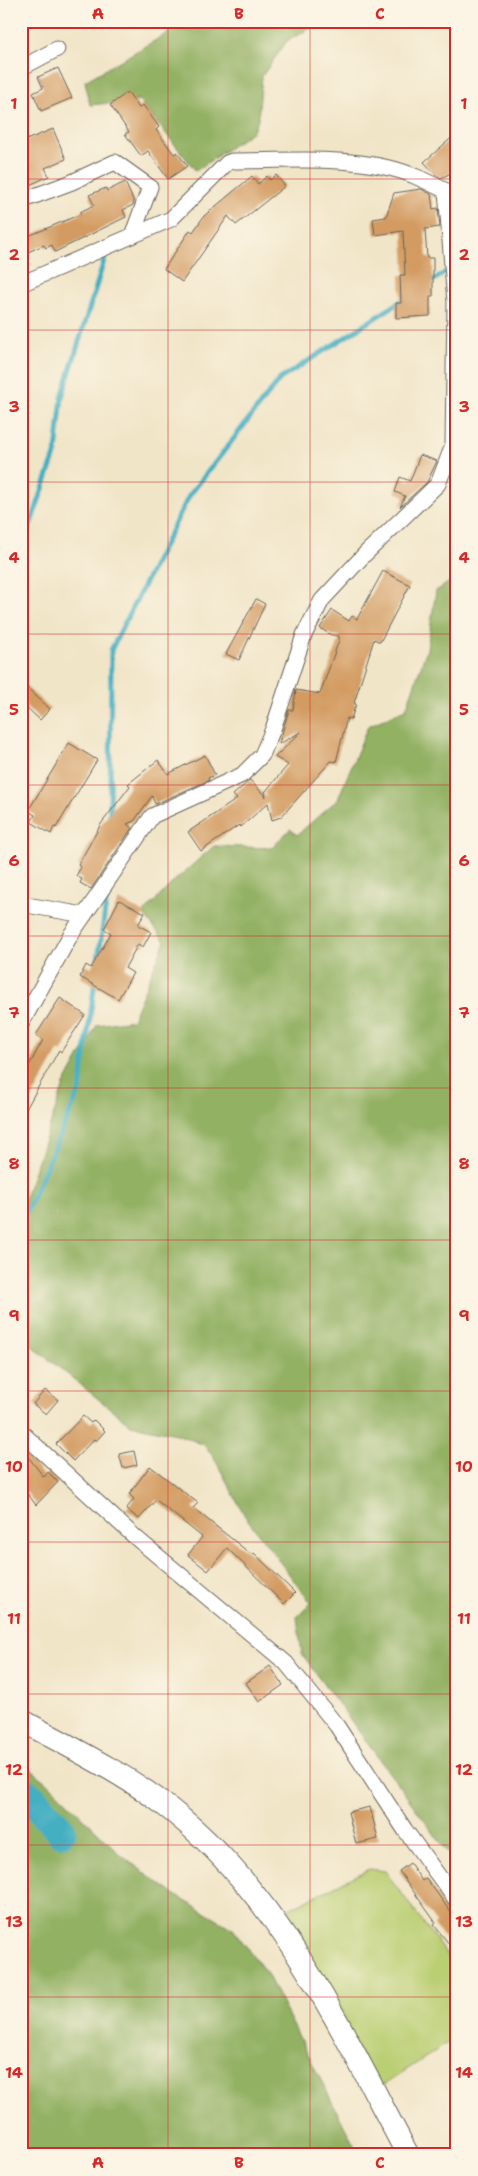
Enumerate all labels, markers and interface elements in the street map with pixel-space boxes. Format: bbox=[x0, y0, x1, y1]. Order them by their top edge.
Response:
text: A bbox=[92, 3, 104, 24]
text: B bbox=[234, 3, 244, 24]
text: C bbox=[375, 3, 385, 24]
text: 1 bbox=[10, 93, 18, 114]
text: 1 bbox=[460, 93, 468, 114]
text: 2 bbox=[8, 244, 20, 265]
text: 2 bbox=[458, 244, 470, 265]
text: 3 bbox=[8, 396, 20, 417]
text: 3 bbox=[458, 396, 470, 417]
text: 4 bbox=[8, 547, 20, 568]
text: 4 bbox=[458, 547, 470, 568]
text: 5 bbox=[9, 699, 19, 720]
text: 5 bbox=[459, 699, 469, 720]
text: 6 bbox=[8, 850, 20, 871]
text: 6 bbox=[458, 850, 470, 871]
text: 7 bbox=[8, 1002, 20, 1023]
text: 7 bbox=[458, 1002, 470, 1023]
text: 8 bbox=[8, 1153, 20, 1174]
text: 8 bbox=[458, 1153, 470, 1174]
text: 9 bbox=[8, 1305, 20, 1326]
text: 9 bbox=[458, 1305, 470, 1326]
text: 10 bbox=[5, 1456, 23, 1477]
text: 10 bbox=[455, 1456, 473, 1477]
text: 11 bbox=[7, 1608, 21, 1629]
text: 11 bbox=[457, 1608, 471, 1629]
text: 12 bbox=[5, 1759, 23, 1780]
text: 12 bbox=[455, 1759, 473, 1780]
text: 13 bbox=[5, 1911, 23, 1932]
text: 13 bbox=[455, 1911, 473, 1932]
text: 14 bbox=[5, 2062, 23, 2083]
text: 14 bbox=[455, 2062, 473, 2083]
text: A bbox=[92, 2152, 104, 2173]
text: B bbox=[234, 2152, 244, 2173]
text: C bbox=[375, 2152, 385, 2173]

